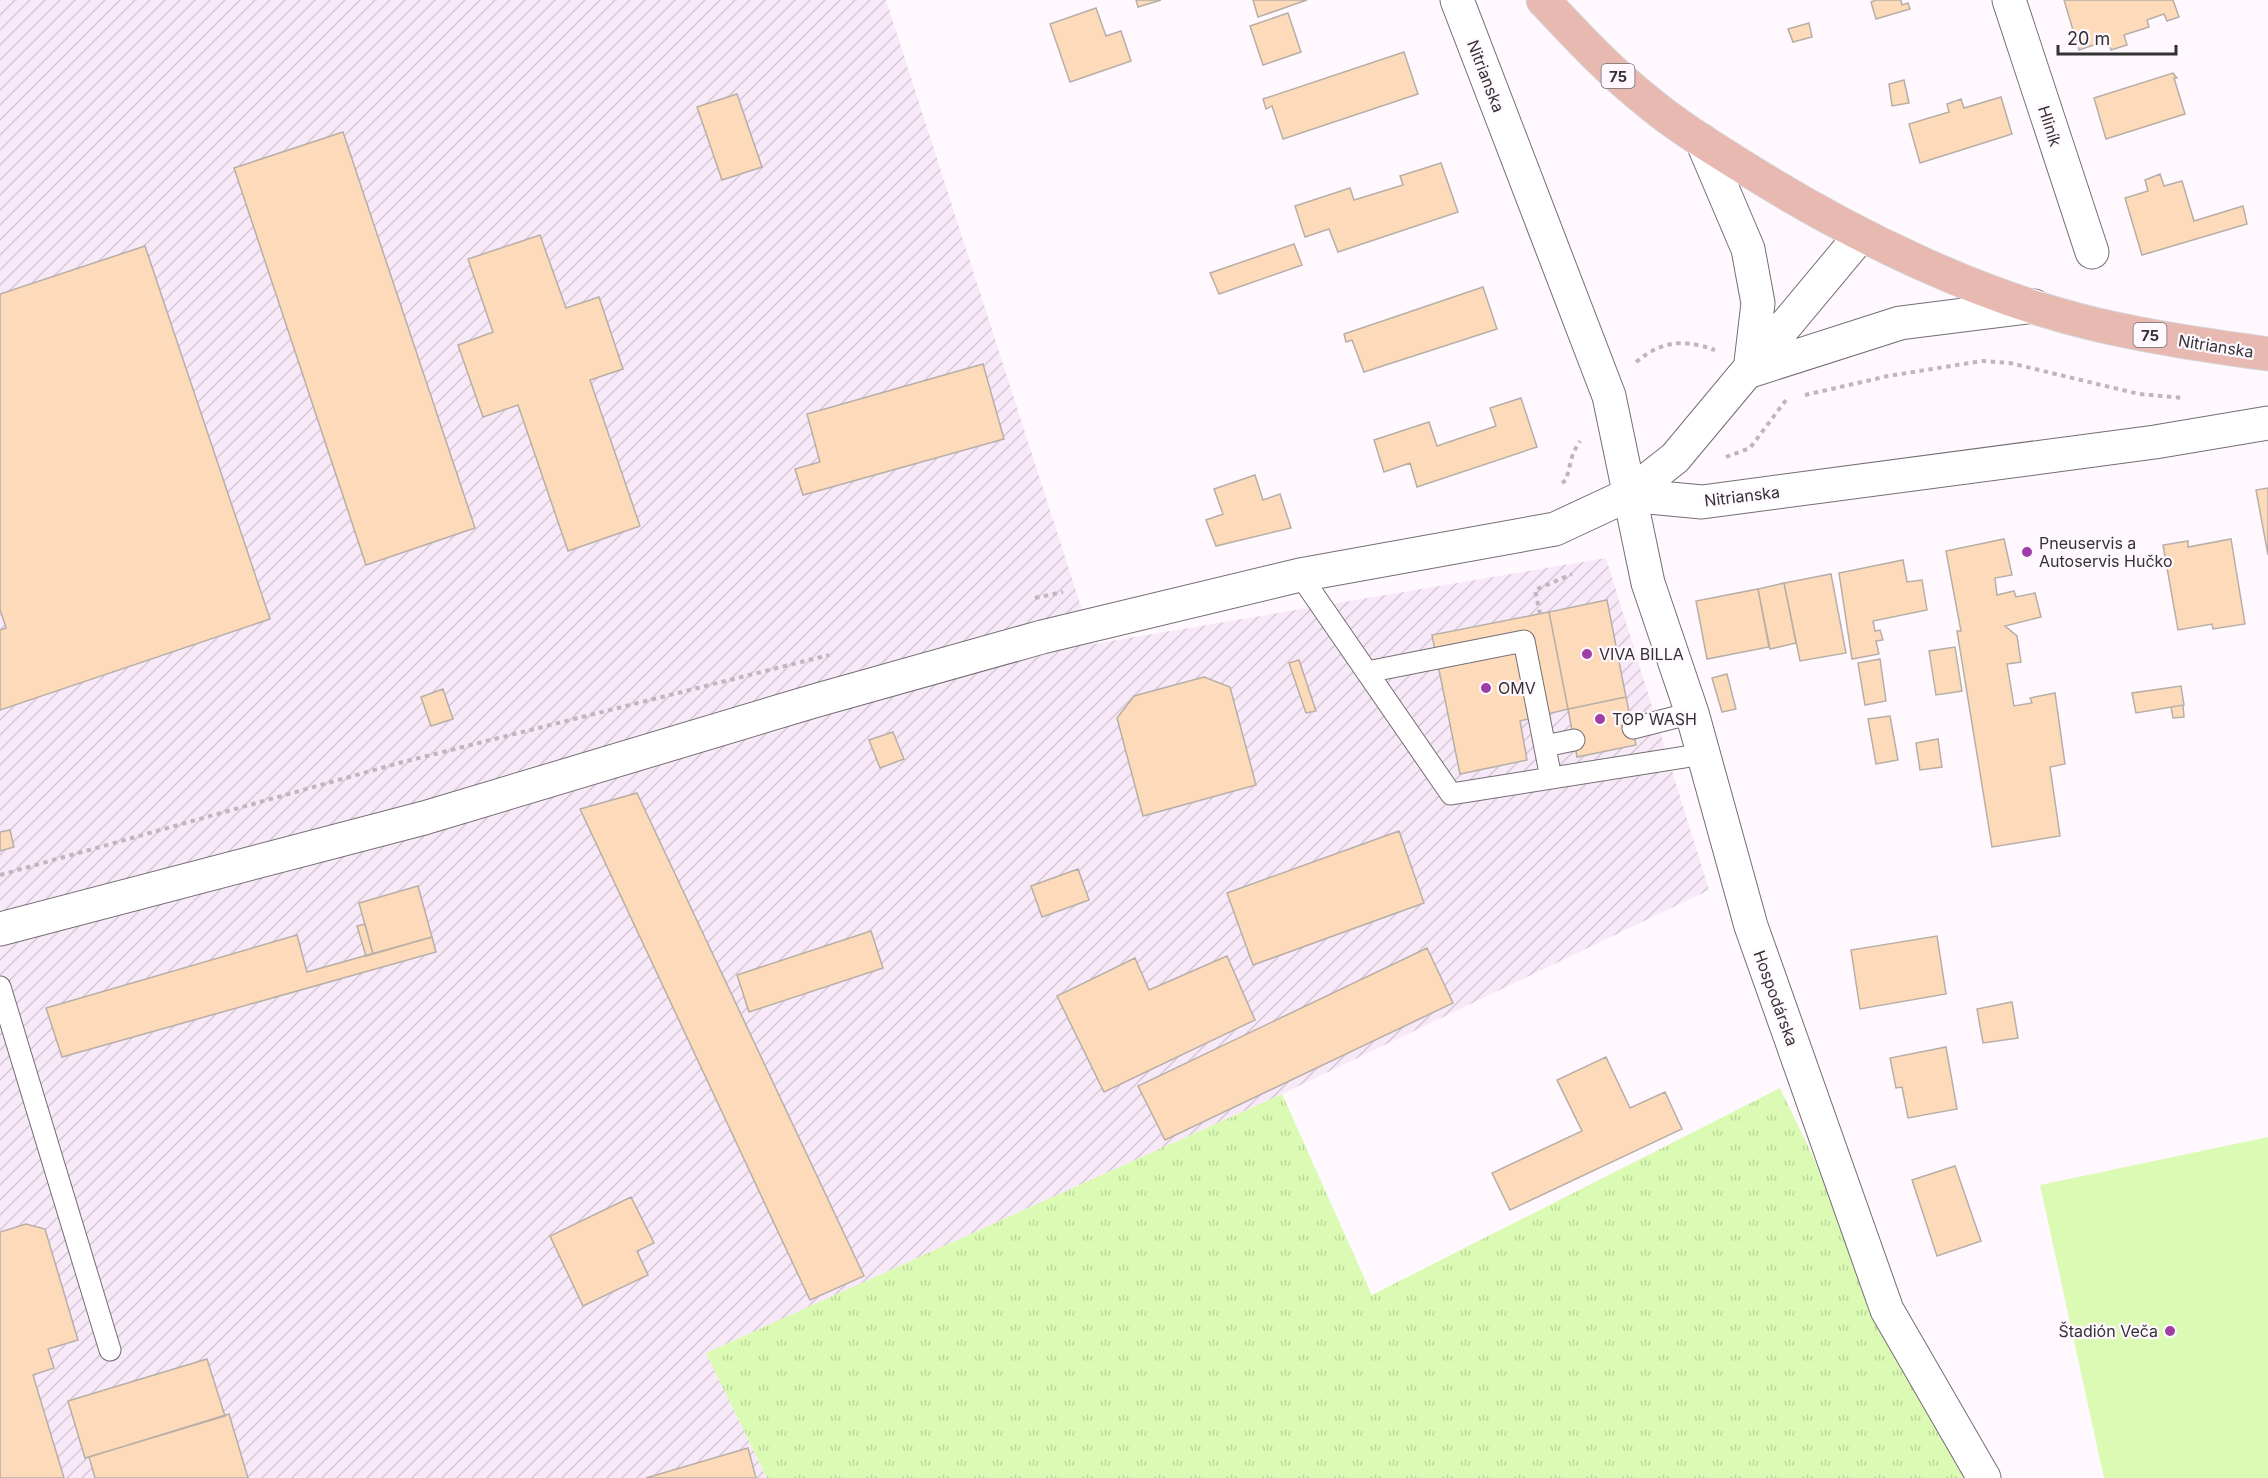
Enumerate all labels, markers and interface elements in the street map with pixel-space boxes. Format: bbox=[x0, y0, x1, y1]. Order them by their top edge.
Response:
scale bar bbox=[2058, 18, 2176, 56]
text: 20 m bbox=[2067, 28, 2110, 49]
street label: Nitrianska bbox=[1463, 37, 1509, 115]
road number: 75 bbox=[1602, 64, 1634, 88]
street label: Hliník bbox=[2034, 103, 2066, 149]
road number: 75 bbox=[2134, 323, 2166, 347]
street label: Nitrianska bbox=[2177, 330, 2255, 362]
street label: Nitrianska bbox=[1703, 481, 1781, 511]
place label: Pneuservis a Autoservis Hučko bbox=[2039, 533, 2173, 571]
marker: Pneuservis a Autoservis Hučko bbox=[2020, 545, 2034, 559]
place label: VIVA BILLA bbox=[1599, 644, 1684, 664]
marker: VIVA BILLA bbox=[1580, 647, 1594, 661]
place label: OMV bbox=[1498, 678, 1536, 698]
marker: OMV bbox=[1479, 681, 1493, 695]
place label: TOP WASH bbox=[1612, 709, 1697, 729]
marker: TOP WASH bbox=[1593, 712, 1607, 726]
street label: Hospodárska bbox=[1749, 947, 1803, 1049]
place label: Štadión Veča bbox=[2058, 1321, 2158, 1341]
marker: Štadión Veča bbox=[2163, 1324, 2177, 1338]

